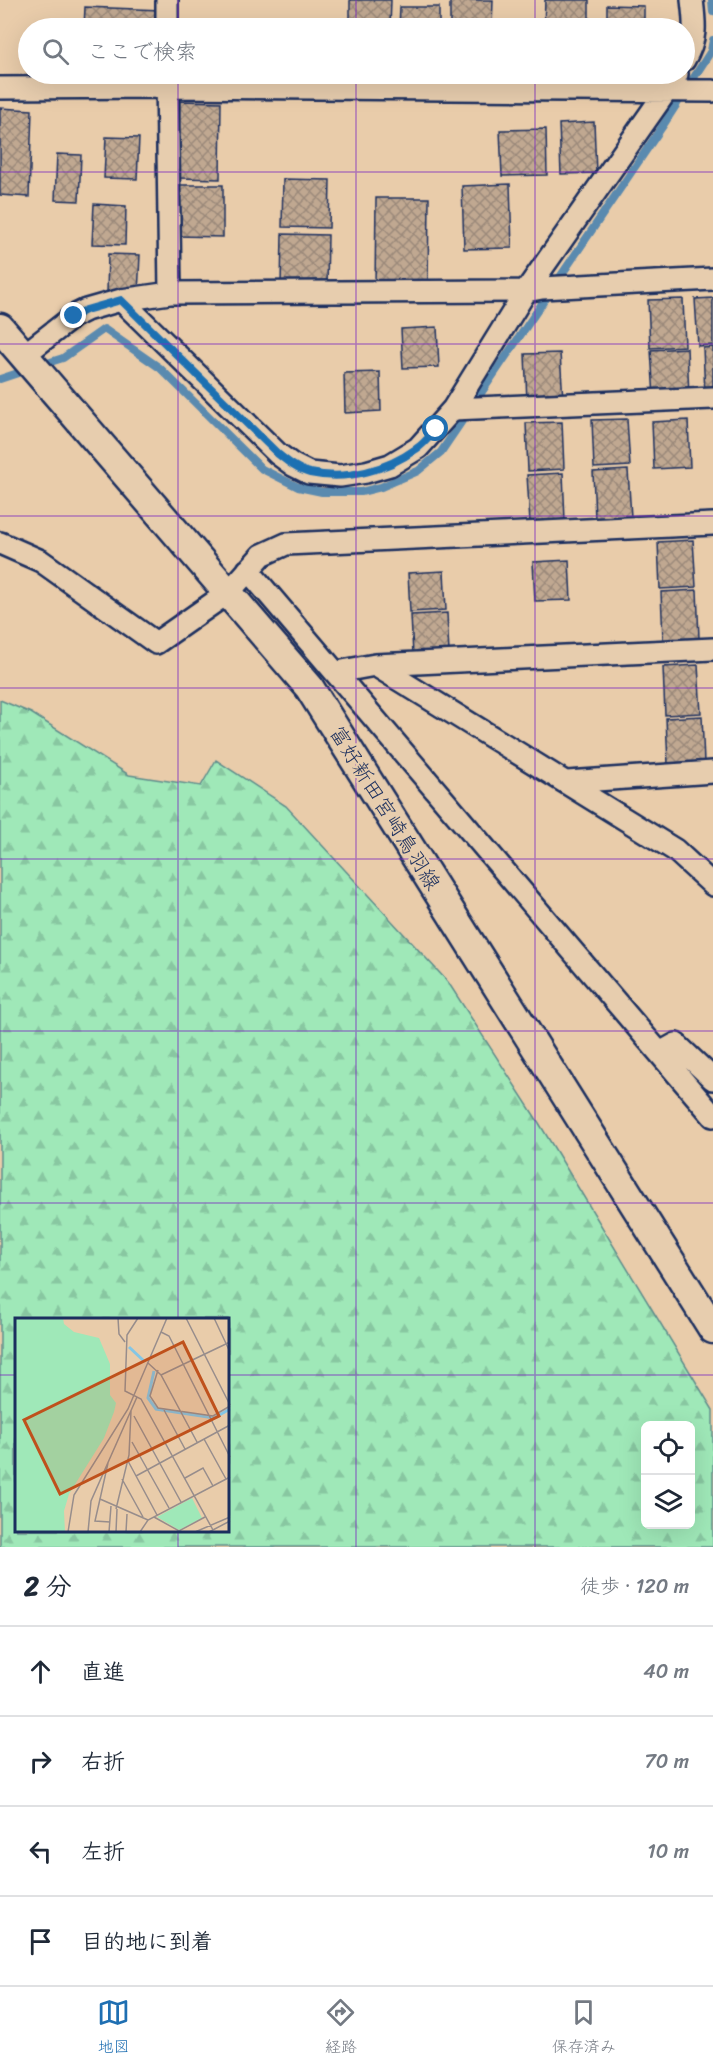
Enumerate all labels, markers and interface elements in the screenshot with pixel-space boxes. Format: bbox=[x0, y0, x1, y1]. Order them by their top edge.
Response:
search box bbox=[18, 18, 695, 84]
text: ここで検索 bbox=[87, 32, 197, 71]
icon: search bbox=[39, 35, 72, 68]
route end bbox=[60, 302, 86, 328]
route start bbox=[422, 415, 448, 441]
street label: 富好新田宮崎鳥羽線 bbox=[319, 718, 451, 898]
inset map bbox=[15, 1318, 230, 1532]
map controls bbox=[641, 1421, 695, 1529]
button: locate bbox=[641, 1421, 695, 1475]
button: layers bbox=[641, 1475, 695, 1529]
text: 2 分 bbox=[24, 1563, 72, 1609]
text: 徒歩 · 120 m bbox=[580, 1569, 689, 1604]
text: 直進 bbox=[81, 1652, 125, 1691]
text: 40 m bbox=[643, 1654, 689, 1689]
icon: ahead bbox=[24, 1655, 57, 1688]
text: 右折 bbox=[81, 1742, 125, 1781]
text: 70 m bbox=[644, 1744, 689, 1779]
icon: right bbox=[24, 1745, 57, 1778]
text: 左折 bbox=[81, 1832, 125, 1871]
text: 10 m bbox=[647, 1834, 689, 1869]
icon: left bbox=[24, 1835, 57, 1868]
text: 目的地に到着 bbox=[81, 1922, 213, 1961]
icon: arrive bbox=[24, 1925, 57, 1958]
tab: 地図 bbox=[97, 1996, 130, 2061]
tab: 経路 bbox=[324, 1996, 357, 2061]
tab: 保存済み bbox=[552, 1996, 616, 2061]

